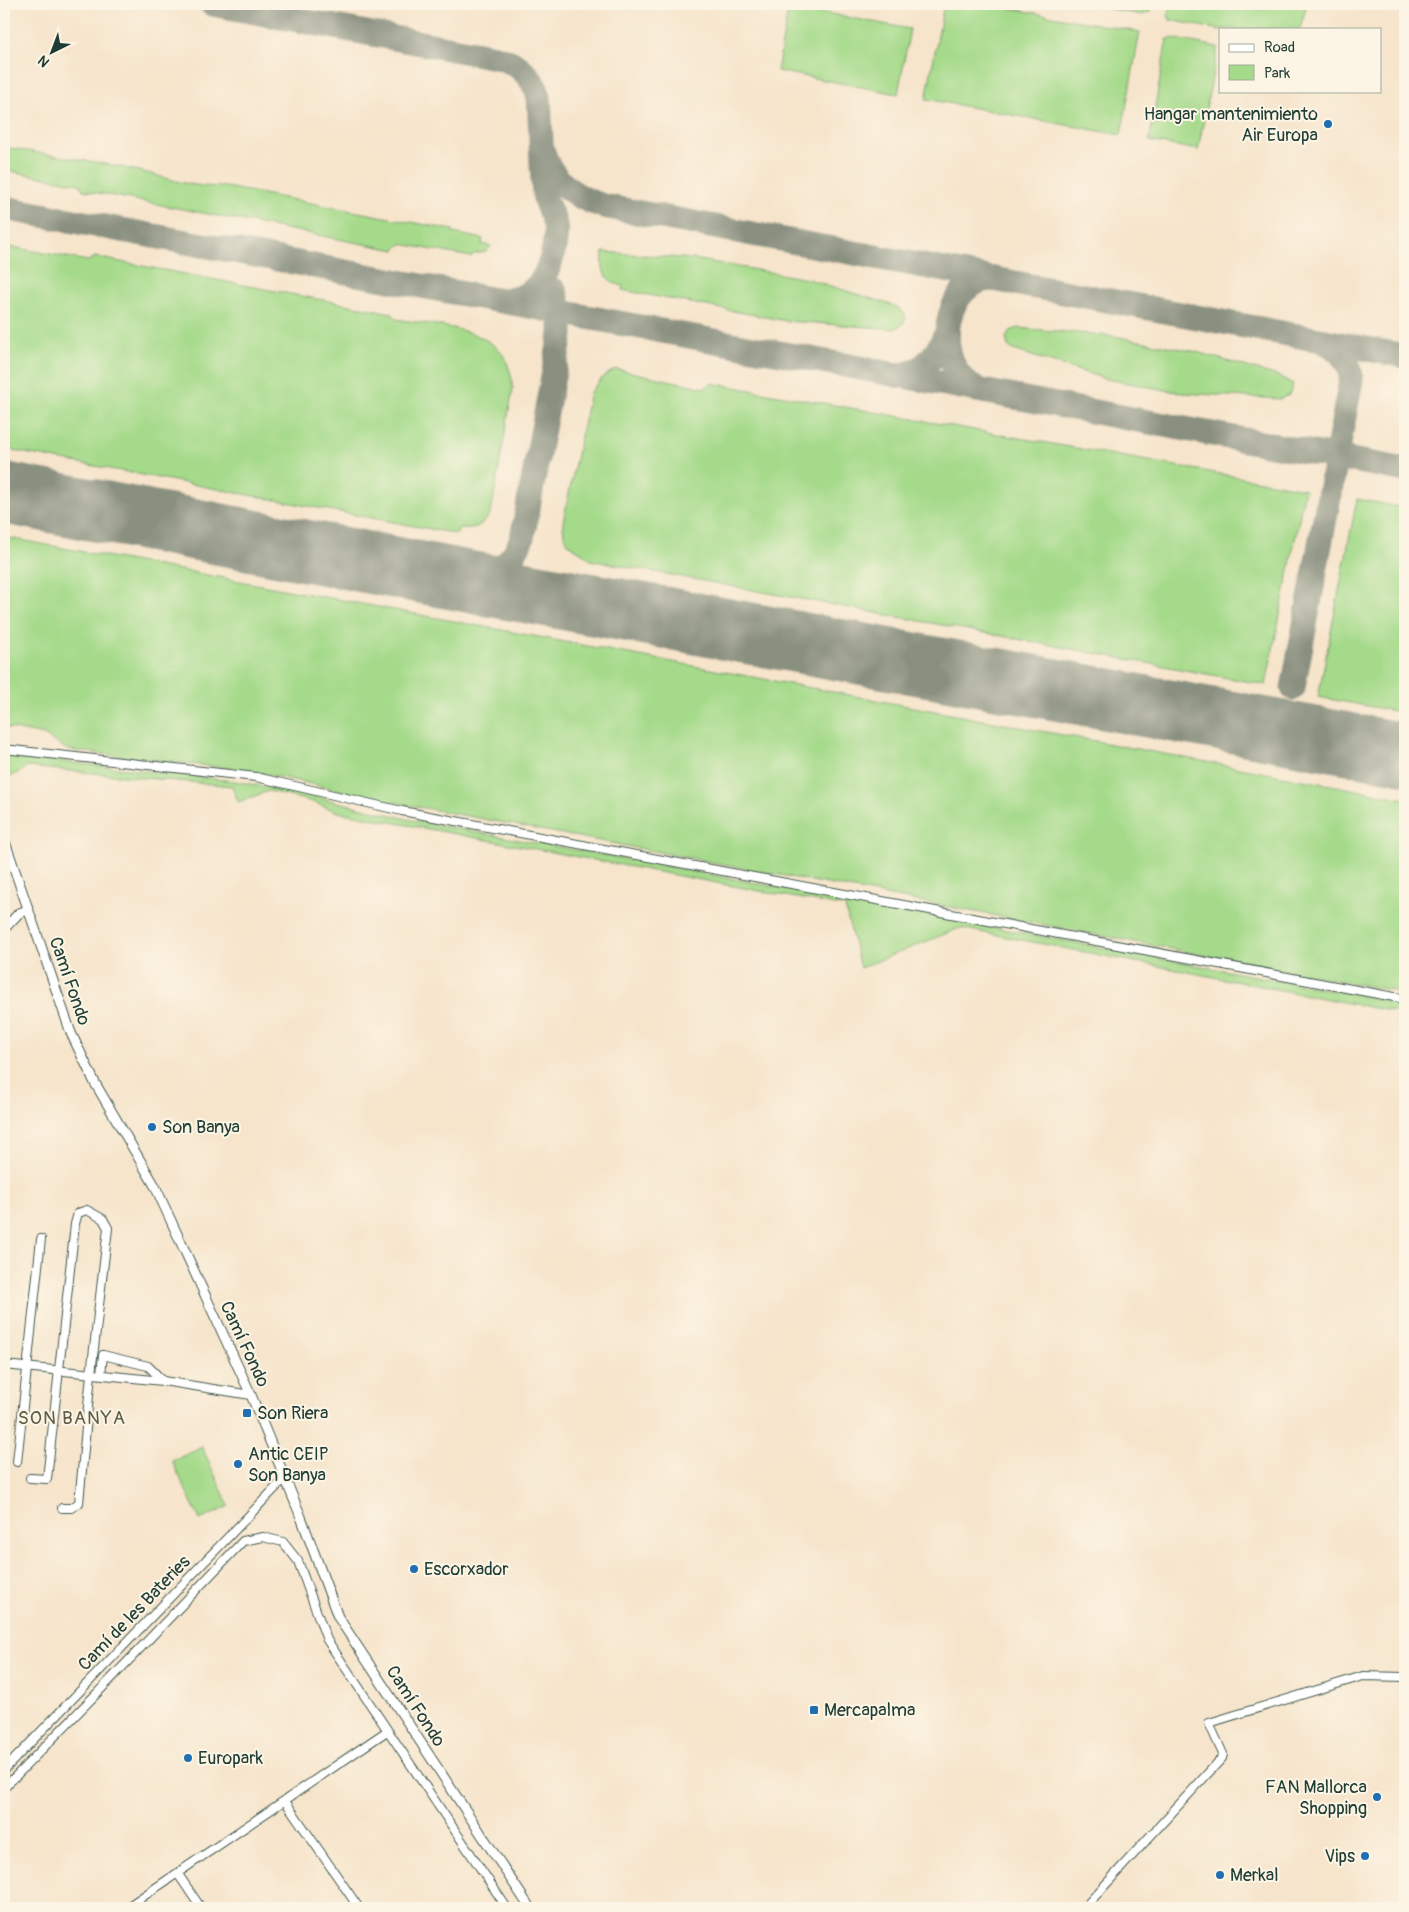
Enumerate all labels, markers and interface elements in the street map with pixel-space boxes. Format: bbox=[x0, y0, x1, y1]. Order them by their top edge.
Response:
north arrow bbox=[28, 28, 78, 78]
legend bbox=[1219, 28, 1382, 92]
text: Road bbox=[1264, 38, 1295, 57]
text: N bbox=[34, 52, 53, 71]
text: Park bbox=[1264, 64, 1291, 83]
place label: Hangar mantenimiento Air Europa bbox=[1144, 103, 1318, 147]
marker: Hangar mantenimiento Air Europa bbox=[1322, 118, 1334, 130]
street label: Camí Fondo bbox=[44, 934, 96, 1029]
place label: Son Banya bbox=[162, 1116, 240, 1139]
marker: Son Banya bbox=[146, 1121, 158, 1133]
street label: Camí Fondo bbox=[215, 1298, 275, 1391]
place label: Son Riera bbox=[257, 1402, 328, 1425]
district label: SON BANYA bbox=[18, 1406, 126, 1430]
marker: Son Riera bbox=[241, 1407, 253, 1419]
place label: Antic CEIP Son Banya bbox=[248, 1443, 329, 1487]
marker: Antic CEIP Son Banya bbox=[232, 1458, 244, 1470]
street label: Camí de les Bateries bbox=[73, 1551, 195, 1676]
place label: Escorxador bbox=[424, 1558, 509, 1581]
marker: Escorxador bbox=[408, 1563, 420, 1575]
street label: Camí Fondo bbox=[381, 1661, 450, 1751]
place label: Mercapalma bbox=[824, 1699, 915, 1722]
marker: Mercapalma bbox=[808, 1704, 820, 1716]
place label: Europark bbox=[198, 1747, 264, 1770]
marker: Europark bbox=[182, 1752, 194, 1764]
place label: FAN Mallorca Shopping bbox=[1265, 1776, 1367, 1820]
marker: FAN Mallorca Shopping bbox=[1371, 1791, 1383, 1803]
place label: Vips bbox=[1324, 1845, 1355, 1868]
marker: Vips bbox=[1359, 1850, 1371, 1862]
place label: Merkal bbox=[1230, 1864, 1278, 1887]
marker: Merkal bbox=[1214, 1869, 1226, 1881]

